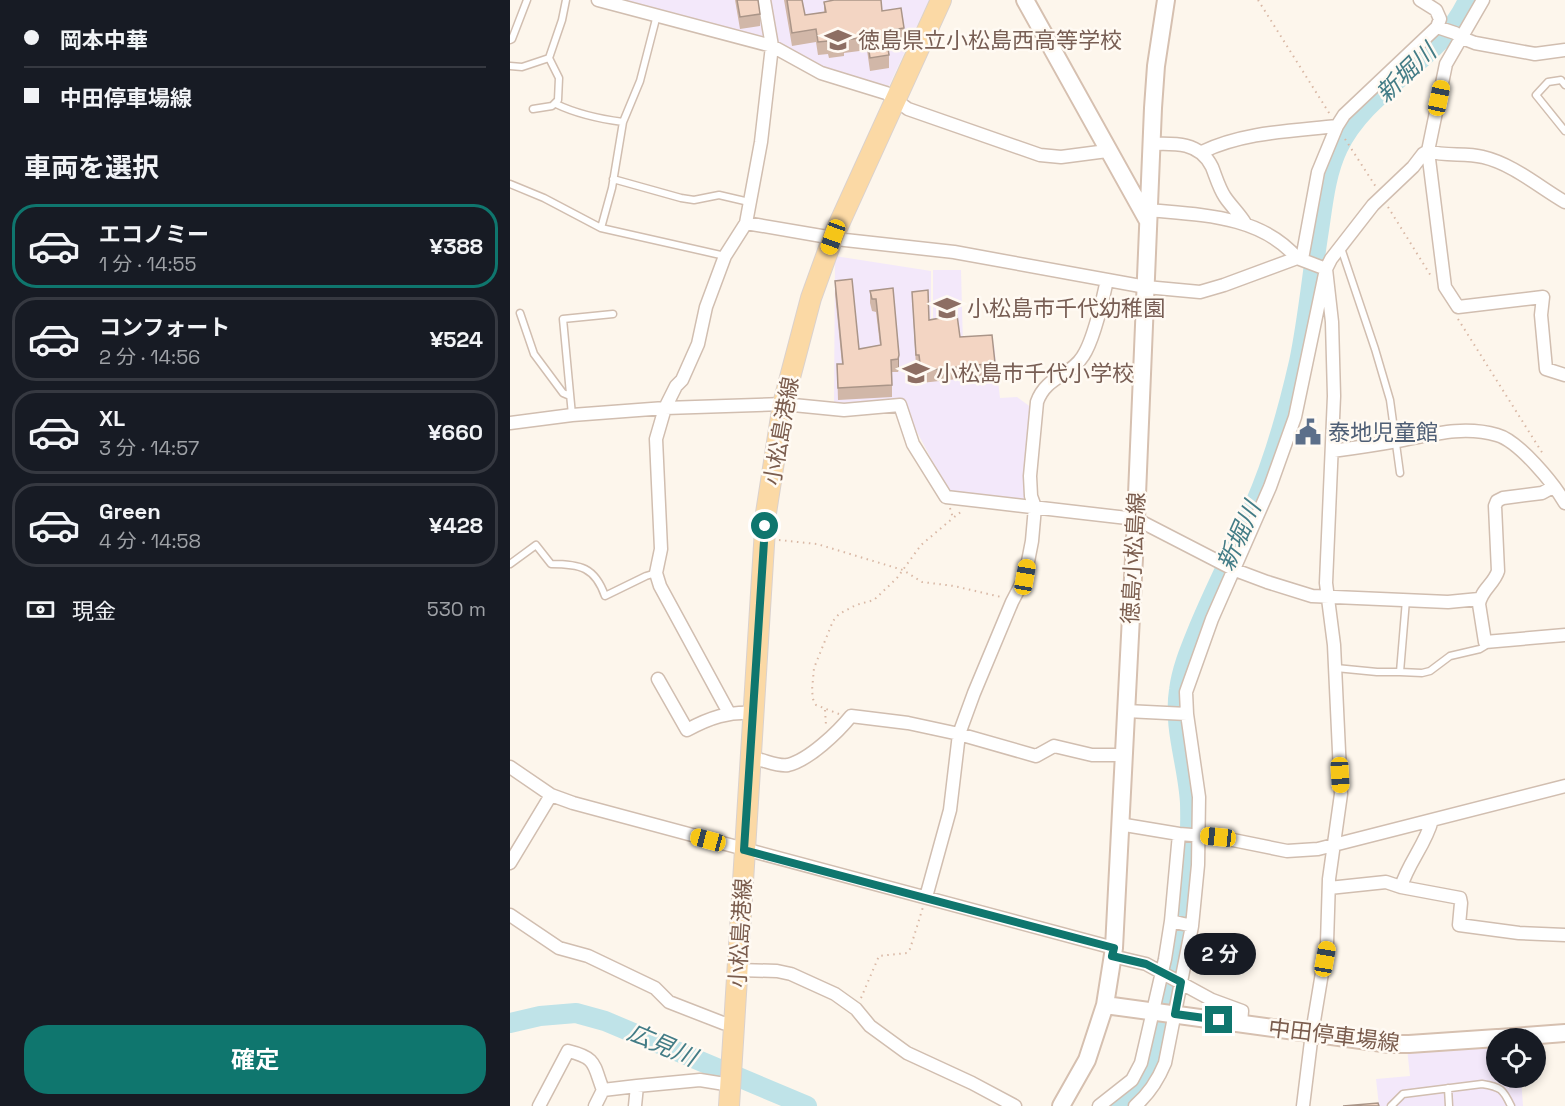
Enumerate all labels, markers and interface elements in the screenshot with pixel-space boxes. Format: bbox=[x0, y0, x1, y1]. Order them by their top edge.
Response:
school or university icon: 徳島県立小松島西高等学校 bbox=[823, 25, 853, 55]
text: 岡本中華 bbox=[60, 26, 148, 54]
place label: 徳島県立小松島西高等学校 bbox=[858, 26, 1122, 54]
water label: 新堀川 bbox=[1369, 34, 1444, 109]
car bbox=[1426, 79, 1452, 117]
text: 中田停車場線 bbox=[60, 84, 192, 112]
text: 車両を選択 bbox=[24, 150, 159, 185]
car bbox=[818, 217, 848, 257]
icon: car bbox=[27, 219, 81, 273]
text: エコノミー bbox=[99, 220, 209, 248]
text: ¥388 bbox=[430, 232, 483, 260]
text: 1 分 · 14:55 bbox=[99, 251, 196, 277]
school or university icon: 小松島市千代幼稚園 bbox=[932, 293, 962, 323]
place label: 小松島市千代幼稚園 bbox=[967, 294, 1165, 322]
icon: car bbox=[27, 312, 81, 366]
text: コンフォート bbox=[99, 313, 230, 341]
text: ¥524 bbox=[430, 325, 483, 353]
text: 2 分 · 14:56 bbox=[99, 344, 200, 370]
school or university icon: 小松島市千代小学校 bbox=[901, 358, 931, 388]
place label: 小松島市千代小学校 bbox=[936, 359, 1134, 387]
street label: 小松島港線 bbox=[758, 374, 804, 488]
text: XL bbox=[99, 404, 125, 432]
icon: car bbox=[27, 405, 81, 459]
public building icon: 泰地児童館 bbox=[1293, 417, 1323, 447]
text: ¥660 bbox=[428, 418, 483, 446]
place label: 泰地児童館 bbox=[1328, 418, 1438, 446]
text: 3 分 · 14:57 bbox=[99, 435, 199, 461]
street label: 徳島小松島線 bbox=[1116, 491, 1150, 625]
water label: 新堀川 bbox=[1210, 494, 1269, 575]
text: Green bbox=[99, 497, 161, 525]
icon: car bbox=[27, 498, 81, 552]
text: ¥428 bbox=[429, 511, 483, 539]
route start bbox=[751, 512, 778, 539]
text: 4 分 · 14:58 bbox=[99, 528, 201, 554]
car bbox=[1013, 558, 1037, 596]
icon: cash bbox=[24, 593, 57, 626]
text: 530 m bbox=[427, 596, 486, 622]
text: 現金 bbox=[72, 597, 116, 625]
car bbox=[1330, 757, 1350, 793]
car bbox=[1199, 826, 1237, 848]
car bbox=[688, 827, 728, 853]
street label: 小松島港線 bbox=[723, 877, 757, 989]
callout: 2 分 bbox=[1183, 933, 1255, 975]
car bbox=[1313, 940, 1337, 978]
text: 2 分 bbox=[1202, 941, 1238, 967]
route end bbox=[1205, 1006, 1232, 1033]
street label: 中田停車場線 bbox=[1267, 1013, 1401, 1057]
water label: 広見川 bbox=[623, 1016, 704, 1074]
button: 確定 bbox=[24, 1025, 486, 1094]
map controls bbox=[1486, 1028, 1546, 1088]
button: locate bbox=[1486, 1028, 1546, 1088]

